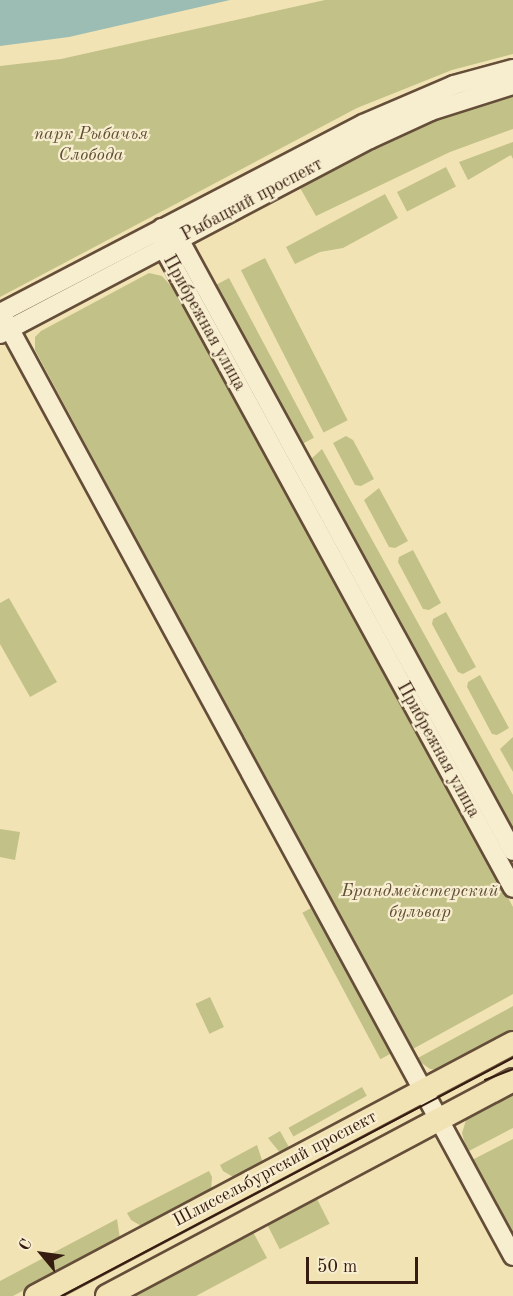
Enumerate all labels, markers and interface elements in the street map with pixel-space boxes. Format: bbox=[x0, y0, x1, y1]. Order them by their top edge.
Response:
park label: парк Рыбачья Слобода bbox=[34, 124, 148, 166]
street label: Рыбацкий проспект bbox=[178, 154, 326, 246]
street label: Прибрежная улица bbox=[158, 251, 250, 395]
street label: Прибрежная улица bbox=[392, 678, 484, 822]
park label: Брандмейстерский бульвар bbox=[341, 881, 499, 924]
street label: Шлиссельбургский проспект bbox=[169, 1106, 381, 1232]
north arrow bbox=[12, 1224, 72, 1284]
text: С bbox=[17, 1237, 36, 1254]
scale bar bbox=[309, 1245, 422, 1283]
text: 50 m bbox=[317, 1258, 357, 1276]

